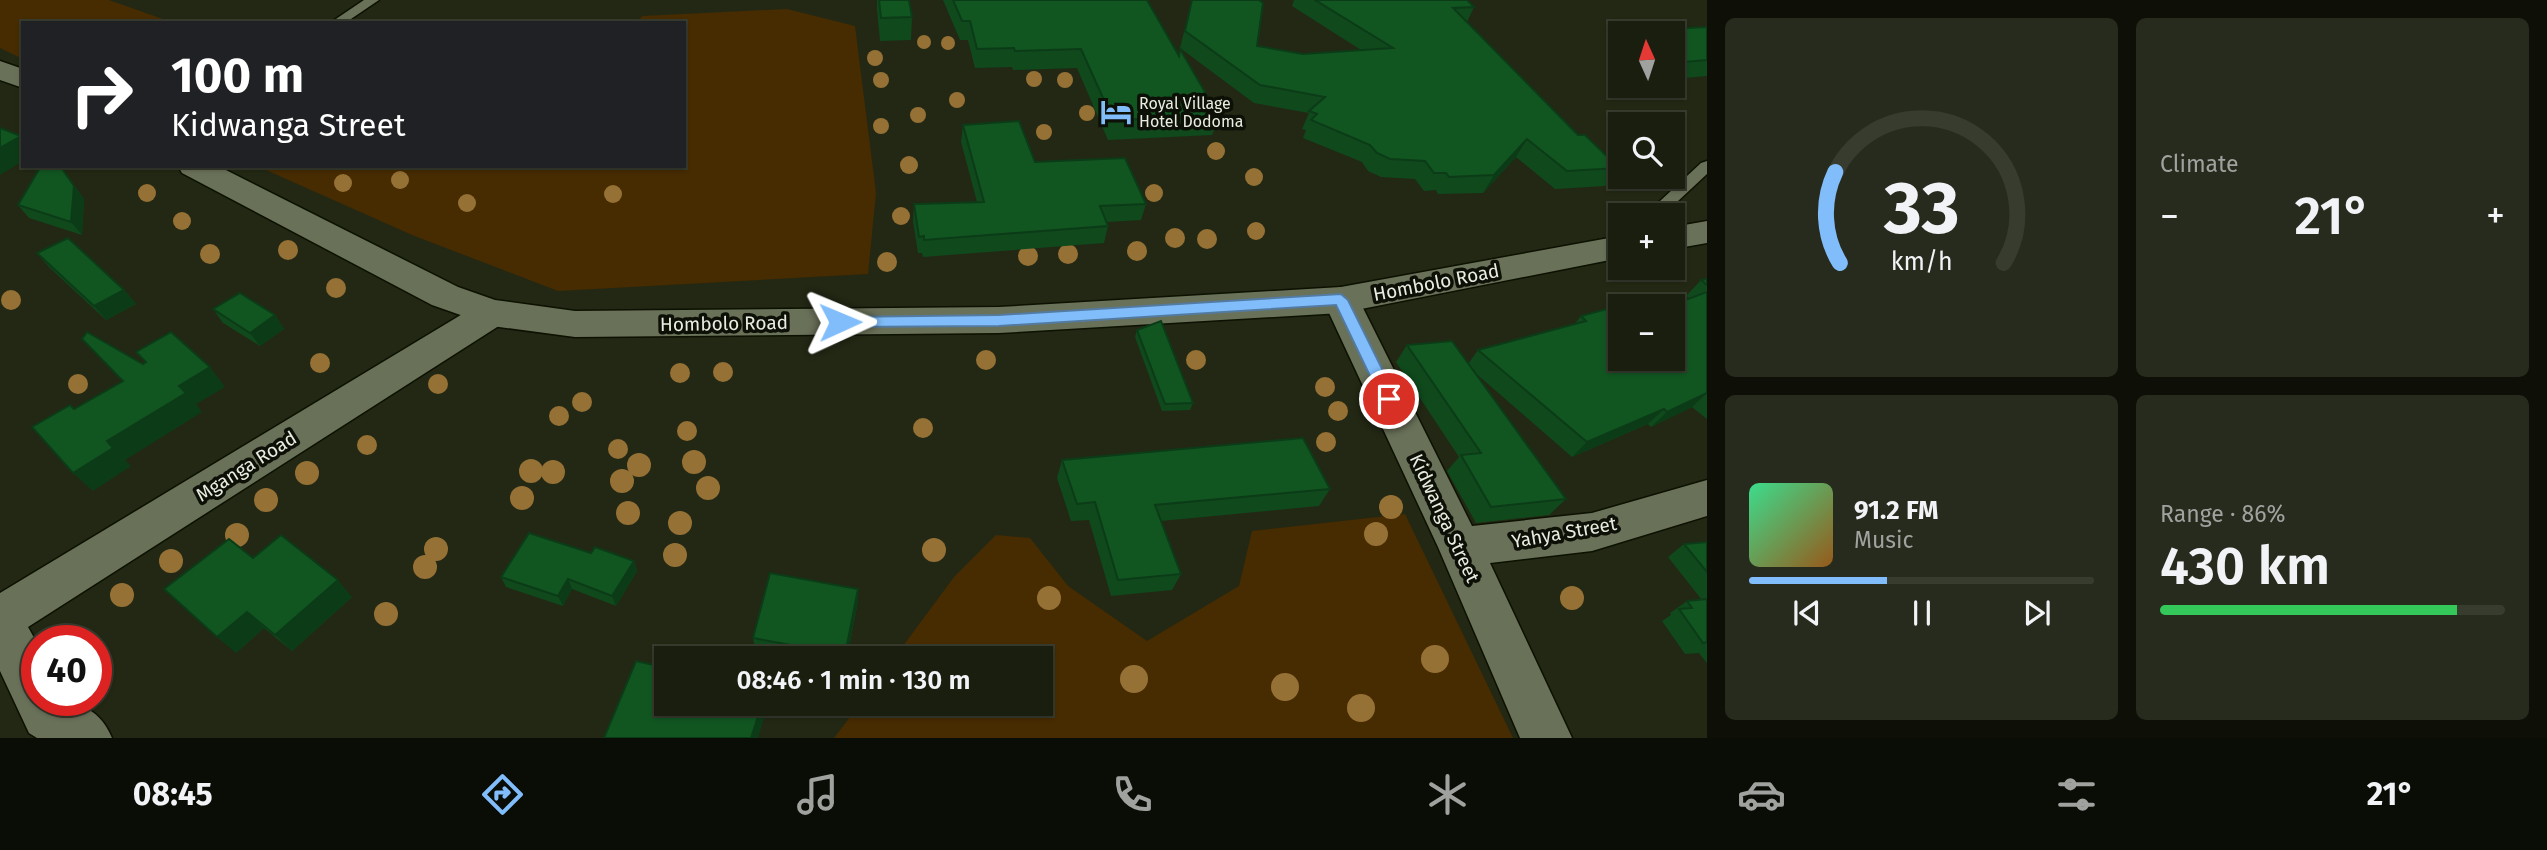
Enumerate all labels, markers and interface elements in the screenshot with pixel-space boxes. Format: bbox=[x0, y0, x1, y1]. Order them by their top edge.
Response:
north arrow bbox=[1608, 21, 1685, 98]
map controls bbox=[1608, 21, 1685, 371]
text: 100 m bbox=[171, 46, 304, 105]
icon: right bbox=[56, 49, 147, 140]
place label: Royal Village Hotel Dodoma bbox=[1139, 94, 1243, 131]
hotel icon: Royal Village Hotel Dodoma bbox=[1099, 95, 1133, 129]
text: Kidwanga Street bbox=[171, 106, 405, 144]
button: search bbox=[1608, 112, 1685, 189]
text: Climate bbox=[2160, 150, 2239, 178]
text: 33 bbox=[1883, 166, 1959, 253]
text: 21° bbox=[2294, 185, 2371, 248]
text: − bbox=[2160, 193, 2179, 239]
text: + bbox=[2486, 193, 2505, 239]
button: + bbox=[1608, 203, 1685, 280]
text: km/h bbox=[1891, 247, 1952, 277]
street label: Hombolo Road bbox=[1371, 259, 1501, 306]
position arrow bbox=[803, 285, 877, 359]
button: − bbox=[1608, 294, 1685, 371]
street label: Hombolo Road bbox=[660, 311, 788, 336]
pin bbox=[1359, 369, 1419, 429]
icon: arrive bbox=[1370, 380, 1408, 418]
street label: Mganga Road bbox=[192, 426, 301, 507]
street label: Kidwanga Street bbox=[1405, 450, 1484, 586]
text: 91.2 FM bbox=[1854, 495, 1938, 526]
text: Range · 86% bbox=[2160, 500, 2285, 528]
street label: Yahya Street bbox=[1510, 512, 1619, 553]
text: Music bbox=[1854, 526, 1914, 554]
text: 430 km bbox=[2160, 535, 2330, 598]
icon: previous bbox=[1788, 594, 1826, 632]
icon: pause bbox=[1903, 594, 1941, 632]
icon: next bbox=[2018, 594, 2056, 632]
speed limit sign: 40 bbox=[21, 625, 112, 716]
text: 08:46 · 1 min · 130 m bbox=[736, 665, 971, 696]
icon: directions bbox=[478, 770, 527, 819]
icon: music bbox=[793, 770, 842, 819]
icon: phone bbox=[1108, 770, 1157, 819]
icon: climate bbox=[1423, 770, 1472, 819]
icon: car bbox=[1737, 770, 1786, 819]
icon: filters bbox=[2052, 770, 2101, 819]
text: 08:45 bbox=[133, 775, 213, 813]
text: 21° bbox=[2367, 775, 2414, 813]

